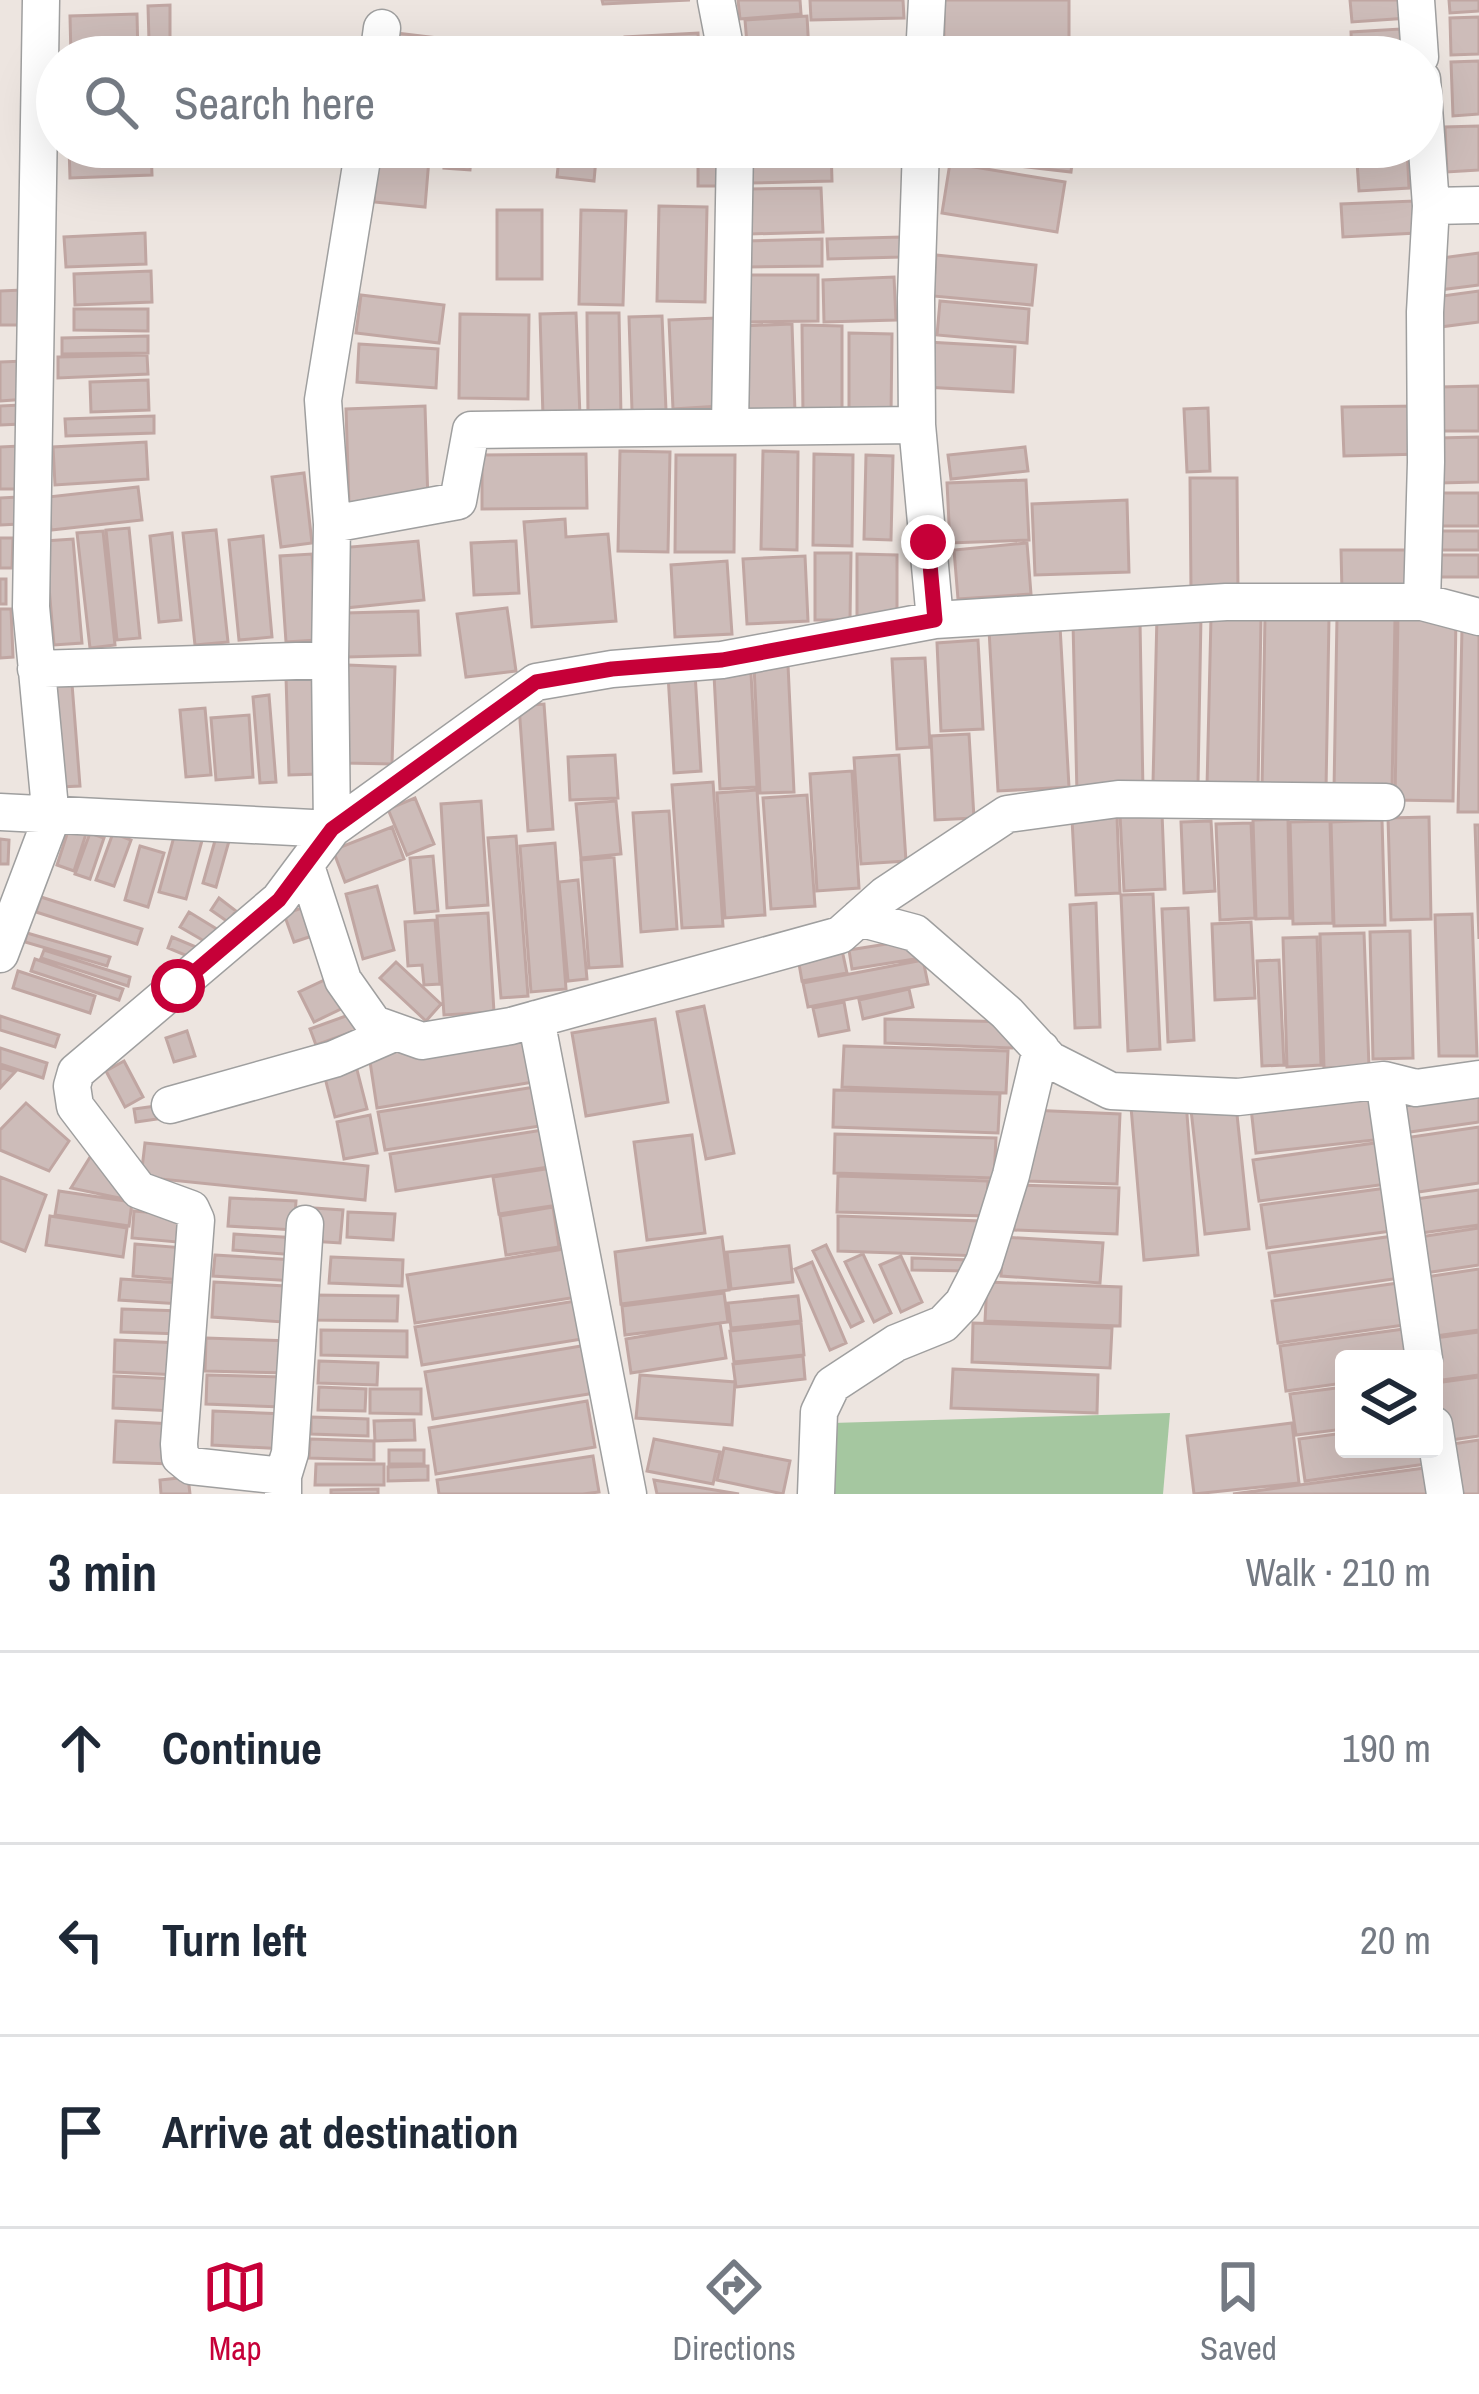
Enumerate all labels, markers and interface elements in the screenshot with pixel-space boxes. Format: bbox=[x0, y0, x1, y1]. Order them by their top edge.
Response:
search box bbox=[36, 36, 1443, 168]
icon: search bbox=[78, 69, 144, 135]
text: Search here bbox=[174, 72, 375, 133]
route end bbox=[901, 515, 955, 569]
route start bbox=[151, 959, 205, 1013]
map controls bbox=[1335, 1350, 1443, 1458]
button: layers bbox=[1335, 1350, 1443, 1458]
text: 3 min bbox=[48, 1538, 157, 1607]
text: Walk · 210 m bbox=[1246, 1546, 1431, 1598]
icon: ahead bbox=[48, 1715, 114, 1781]
text: Continue bbox=[162, 1717, 322, 1778]
text: 190 m bbox=[1342, 1722, 1431, 1774]
icon: left bbox=[48, 1907, 114, 1973]
text: Turn left bbox=[162, 1909, 307, 1970]
text: 20 m bbox=[1360, 1914, 1431, 1966]
icon: arrive bbox=[48, 2099, 114, 2165]
text: Arrive at destination bbox=[162, 2101, 519, 2162]
tab: Map bbox=[202, 2254, 268, 2370]
tab: Directions bbox=[672, 2254, 796, 2370]
tab: Saved bbox=[1200, 2254, 1277, 2370]

